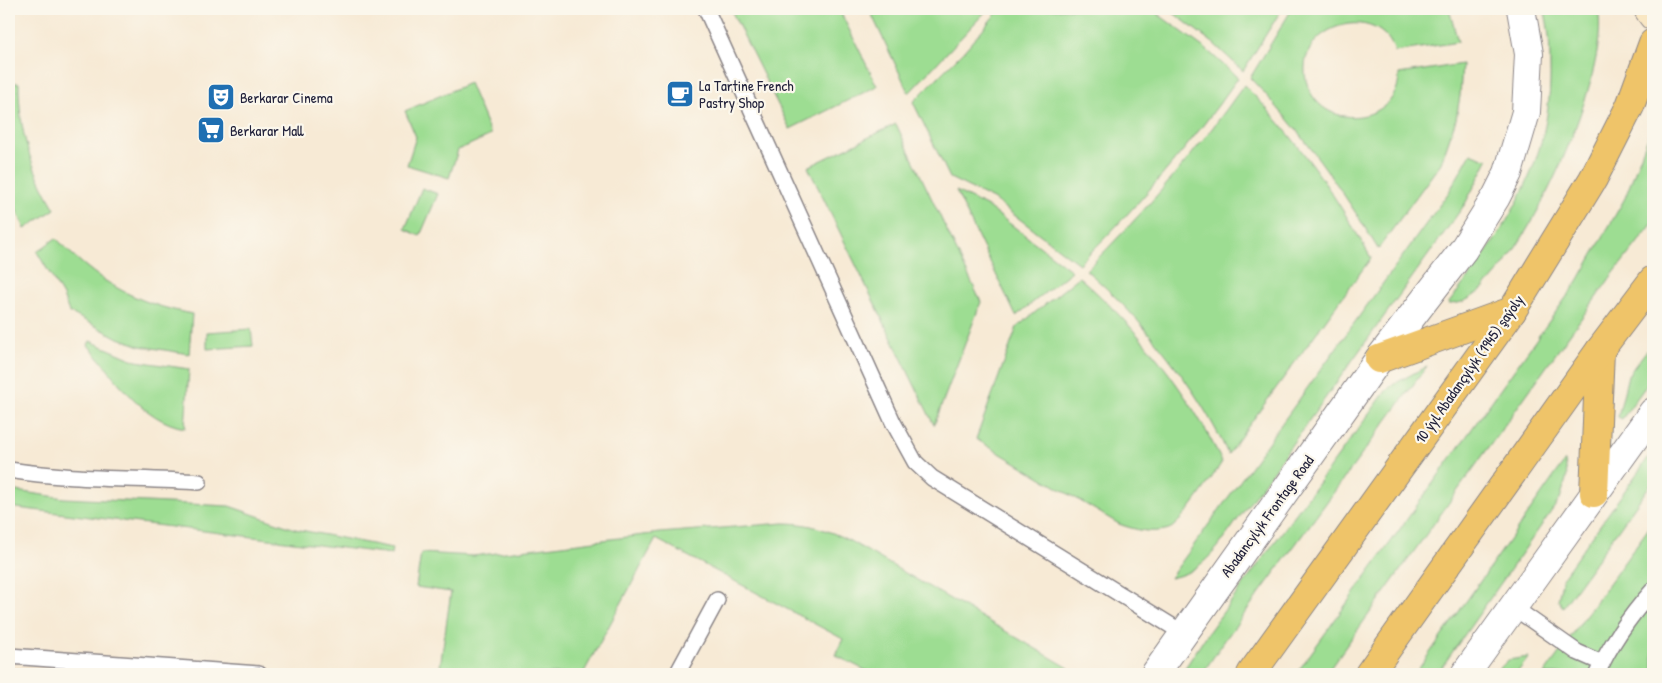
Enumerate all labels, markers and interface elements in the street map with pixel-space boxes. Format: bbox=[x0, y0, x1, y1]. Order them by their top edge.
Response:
place label: La Tartine French Pastry Shop bbox=[699, 75, 794, 113]
cafe icon: La Tartine French Pastry Shop bbox=[665, 79, 695, 109]
theatre icon: Berkarar Cinema bbox=[206, 82, 236, 112]
place label: Berkarar Cinema bbox=[240, 87, 333, 108]
supermarket icon: Berkarar Mall bbox=[196, 115, 226, 145]
place label: Berkarar Mall bbox=[230, 120, 304, 141]
street label: 10 ýyl Abadançylyk (1945) şaýoly bbox=[1410, 290, 1528, 448]
street label: Abadancylyk Frontage Road bbox=[1216, 451, 1318, 581]

